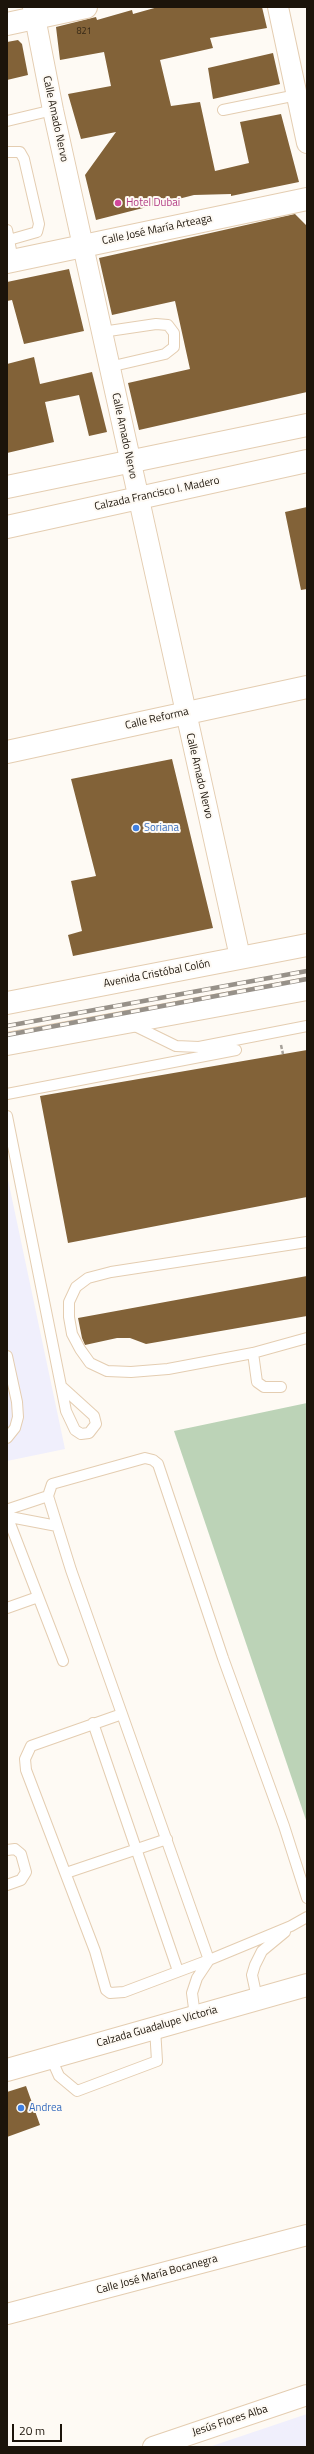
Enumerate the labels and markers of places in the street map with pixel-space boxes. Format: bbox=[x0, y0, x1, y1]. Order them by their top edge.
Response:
place label: Hotel Dubai bbox=[126, 196, 180, 210]
marker: Hotel Dubai bbox=[113, 198, 123, 208]
place label: Soriana bbox=[144, 821, 179, 835]
marker: Soriana bbox=[131, 823, 141, 833]
place label: Andrea bbox=[29, 2101, 62, 2115]
marker: Andrea bbox=[16, 2103, 26, 2113]

